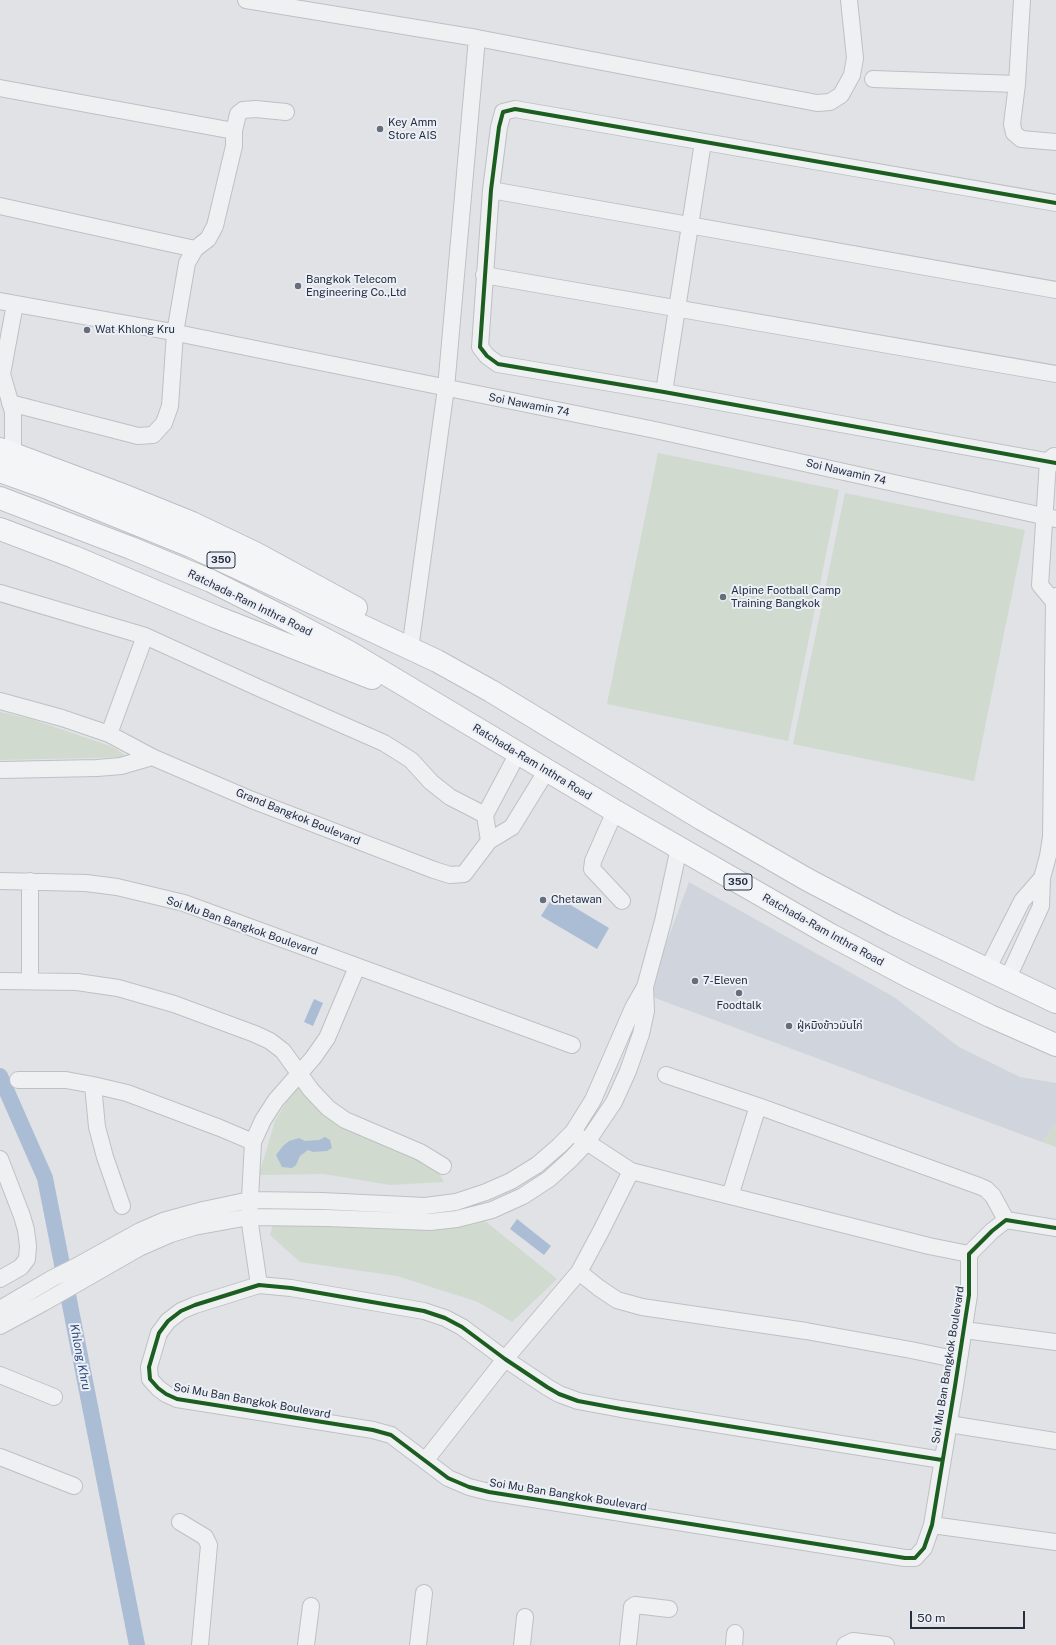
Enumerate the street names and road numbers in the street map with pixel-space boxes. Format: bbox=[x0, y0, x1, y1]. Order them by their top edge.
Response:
street label: Soi Nawamin 74 bbox=[487, 391, 571, 419]
street label: Soi Nawamin 74 bbox=[804, 456, 888, 488]
road number: 350 bbox=[207, 552, 235, 568]
street label: Ratchada-Ram Inthra Road bbox=[186, 567, 314, 639]
street label: Ratchada-Ram Inthra Road bbox=[470, 721, 594, 803]
street label: Grand Bangkok Boulevard bbox=[234, 786, 362, 848]
road number: 350 bbox=[724, 874, 752, 890]
street label: Ratchada-Ram Inthra Road bbox=[760, 891, 886, 969]
street label: Soi Mu Ban Bangkok Boulevard bbox=[164, 894, 320, 958]
street label: Soi Mu Ban Bangkok Boulevard bbox=[929, 1285, 967, 1445]
street label: Soi Mu Ban Bangkok Boulevard bbox=[172, 1381, 332, 1421]
street label: Soi Mu Ban Bangkok Boulevard bbox=[488, 1476, 648, 1514]

